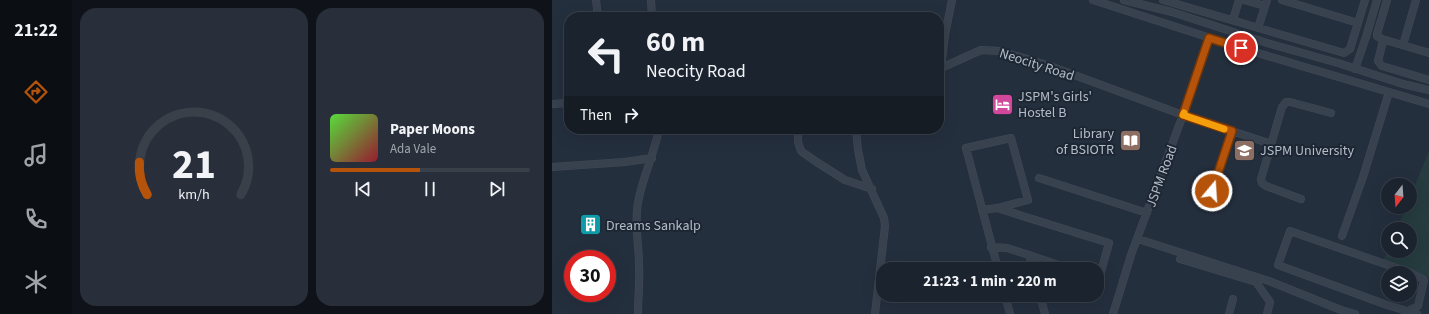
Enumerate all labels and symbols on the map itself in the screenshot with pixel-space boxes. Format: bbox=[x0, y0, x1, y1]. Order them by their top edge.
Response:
pin bbox=[1224, 31, 1258, 65]
street label: Neocity Road bbox=[997, 43, 1077, 86]
place label: JSPM's Girls' Hostel B bbox=[1018, 87, 1092, 123]
hotel icon: JSPM's Girls' Hostel B bbox=[989, 91, 1015, 117]
place label: Library of BSIOTR bbox=[1056, 124, 1114, 160]
library icon: Library of BSIOTR bbox=[1117, 128, 1143, 154]
school or university icon: JSPM University bbox=[1232, 137, 1258, 163]
place label: JSPM University bbox=[1260, 141, 1354, 161]
street label: JSPM Road bbox=[1141, 142, 1182, 210]
position arrow bbox=[1191, 170, 1233, 212]
north arrow bbox=[1381, 178, 1417, 214]
building icon: Dreams Sankalp bbox=[578, 212, 604, 238]
place label: Dreams Sankalp bbox=[606, 216, 701, 236]
speed limit sign: 30 bbox=[564, 250, 616, 302]

